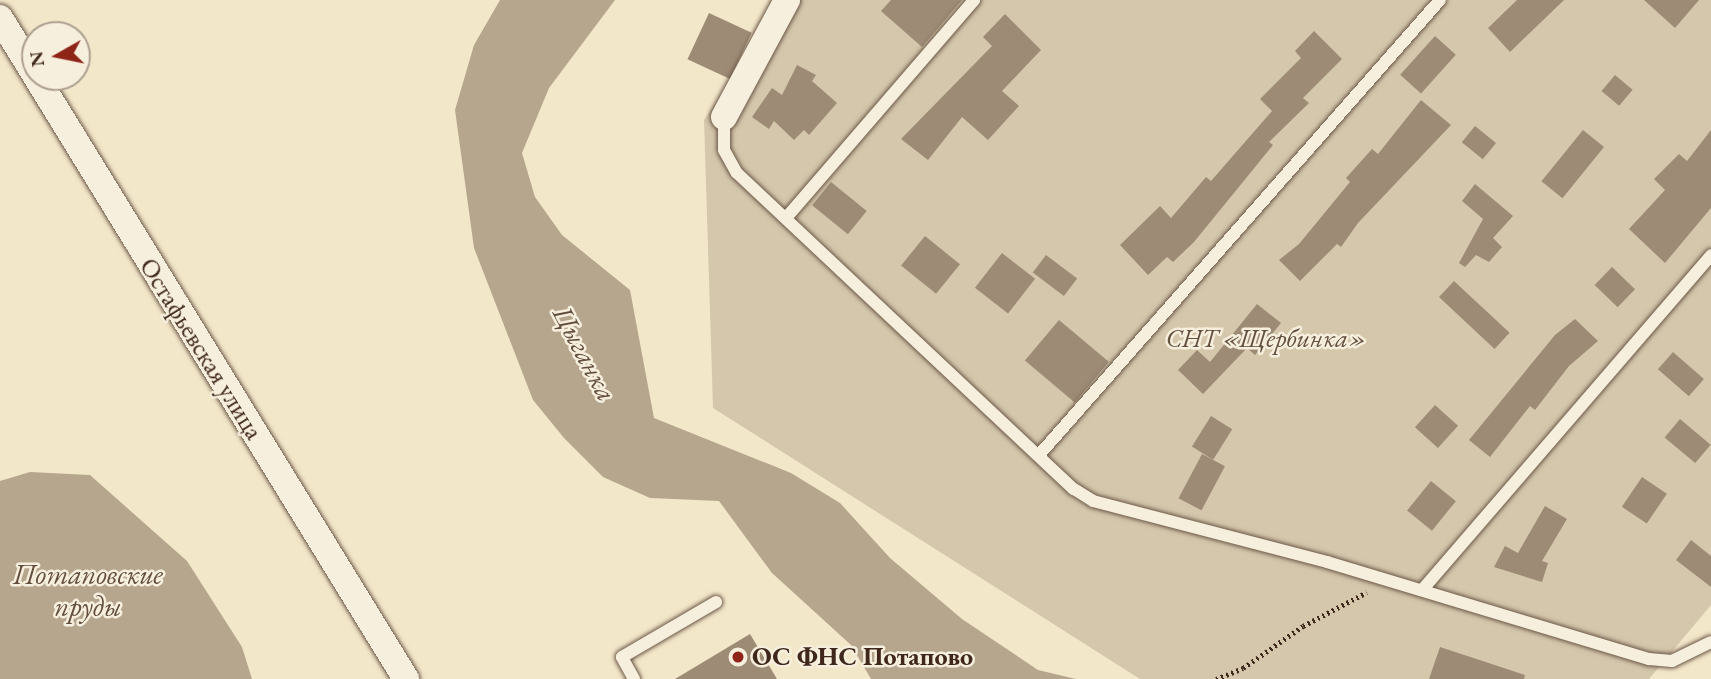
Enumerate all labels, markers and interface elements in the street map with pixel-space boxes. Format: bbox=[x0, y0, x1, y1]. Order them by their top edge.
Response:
north arrow bbox=[21, 21, 91, 91]
text: N bbox=[23, 50, 50, 69]
street label: Остафьевская улица bbox=[133, 252, 269, 446]
water label: Цыганка bbox=[546, 300, 624, 406]
park label: СНТ «Щербинка» bbox=[1166, 323, 1366, 355]
water label: Потаповские пруды bbox=[13, 557, 163, 623]
place label: ОС ФНС Потапово bbox=[752, 641, 973, 673]
marker: ОС ФНС Потапово bbox=[730, 649, 746, 665]

